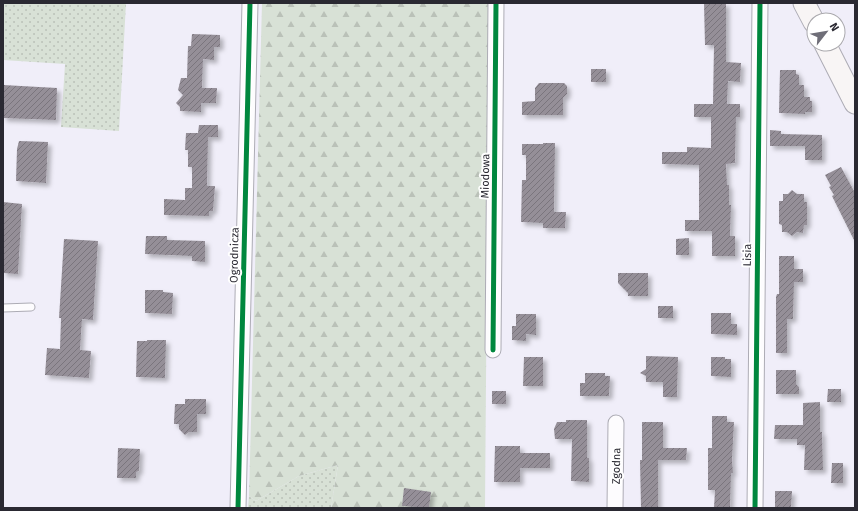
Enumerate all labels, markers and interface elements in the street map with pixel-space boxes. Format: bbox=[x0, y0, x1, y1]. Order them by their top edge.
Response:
north arrow bbox=[806, 12, 846, 52]
text: N bbox=[827, 21, 842, 34]
street label: Miodowa bbox=[479, 153, 492, 199]
street label: Ogrodnicza bbox=[228, 227, 241, 283]
street label: Lisia bbox=[741, 243, 754, 267]
street label: Zgodna bbox=[610, 448, 623, 484]

